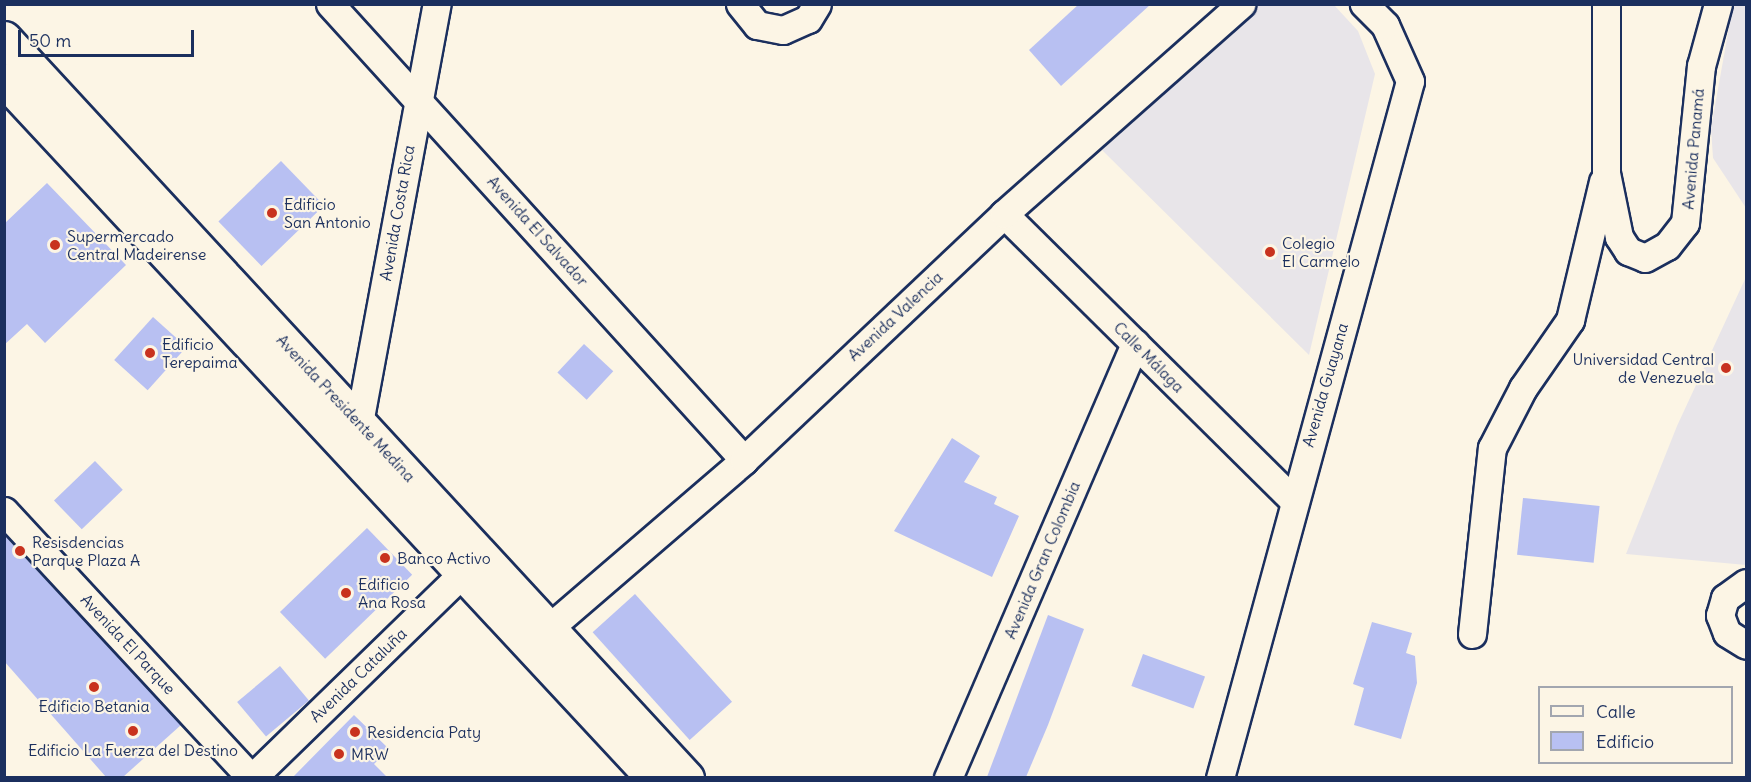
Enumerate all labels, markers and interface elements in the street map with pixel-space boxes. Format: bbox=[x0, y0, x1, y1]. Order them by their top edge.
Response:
scale bar bbox=[21, 18, 196, 56]
text: 50 m bbox=[29, 29, 71, 52]
street label: Avenida Panamá bbox=[1678, 88, 1708, 210]
street label: Avenida Costa Rica bbox=[376, 144, 418, 282]
street label: Avenida El Salvador bbox=[483, 172, 593, 290]
place label: Edificio San Antonio bbox=[284, 194, 371, 232]
marker: Edificio San Antonio bbox=[265, 206, 279, 220]
place label: Supermercado Central Madeirense bbox=[67, 226, 206, 264]
place label: Colegio El Carmelo bbox=[1282, 233, 1360, 271]
marker: Supermercado Central Madeirense bbox=[48, 238, 62, 252]
marker: Colegio El Carmelo bbox=[1263, 245, 1277, 259]
street label: Avenida Valencia bbox=[844, 267, 946, 365]
street label: Calle Málaga bbox=[1110, 318, 1188, 396]
street label: Avenida Guayana bbox=[1298, 321, 1352, 449]
street label: Avenida Presidente Medina bbox=[273, 330, 419, 486]
place label: Edificio Terepaima bbox=[162, 334, 238, 372]
marker: Edificio Terepaima bbox=[143, 346, 157, 360]
place label: Universidad Central de Venezuela bbox=[1573, 349, 1714, 387]
marker: Universidad Central de Venezuela bbox=[1719, 361, 1733, 375]
street label: Avenida Gran Colombia bbox=[1000, 478, 1084, 642]
place label: Resisdencias Parque Plaza A bbox=[32, 532, 140, 570]
marker: Resisdencias Parque Plaza A bbox=[13, 544, 27, 558]
place label: Banco Activo bbox=[397, 548, 491, 568]
marker: Banco Activo bbox=[378, 551, 392, 565]
place label: Edificio Ana Rosa bbox=[358, 574, 426, 612]
marker: Edificio Ana Rosa bbox=[339, 586, 353, 600]
street label: Avenida El Parque bbox=[77, 590, 179, 698]
street label: Avenida Cataluña bbox=[306, 624, 410, 726]
marker: Edificio Betania bbox=[87, 680, 101, 694]
legend bbox=[1538, 686, 1733, 764]
place label: Edificio Betania bbox=[38, 696, 150, 716]
text: Calle bbox=[1596, 700, 1636, 723]
place label: Residencia Paty bbox=[367, 722, 481, 742]
marker: Edificio La Fuerza del Destino bbox=[126, 724, 140, 738]
marker: Residencia Paty bbox=[348, 725, 362, 739]
text: Edificio bbox=[1596, 730, 1654, 753]
place label: Edificio La Fuerza del Destino bbox=[28, 740, 238, 760]
place label: MRW bbox=[351, 744, 389, 764]
marker: MRW bbox=[332, 747, 346, 761]

